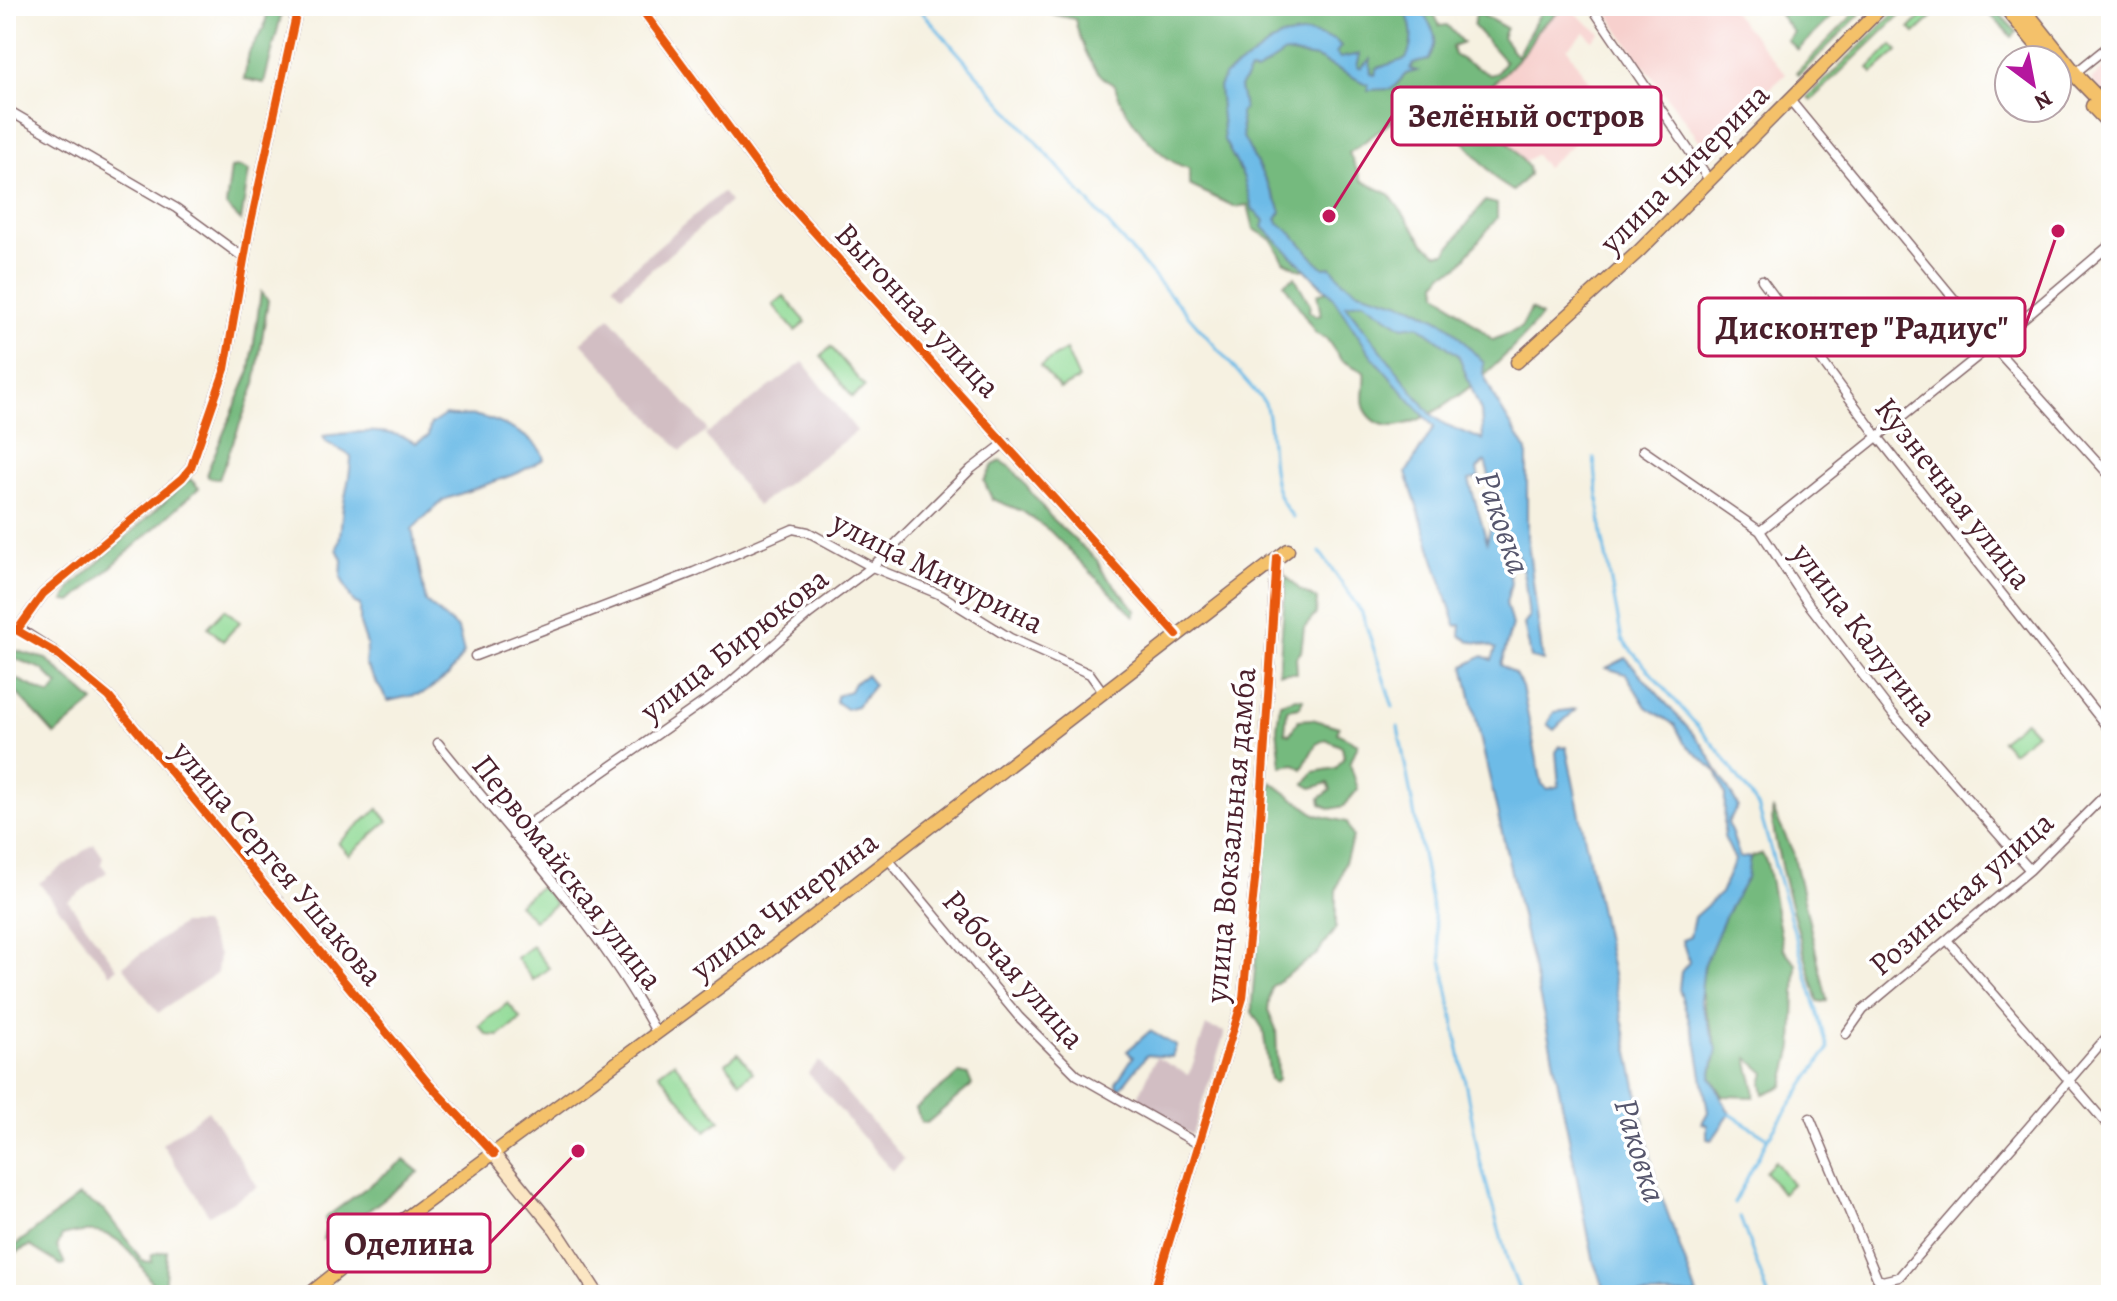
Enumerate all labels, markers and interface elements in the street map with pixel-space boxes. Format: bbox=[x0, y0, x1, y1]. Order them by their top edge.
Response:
north arrow bbox=[1993, 44, 2073, 124]
street label: улица Чичерина bbox=[1588, 73, 1779, 264]
text: N bbox=[2028, 83, 2058, 117]
callout: Зелёный остров bbox=[1392, 87, 1661, 145]
text: Зелёный остров bbox=[1407, 92, 1645, 139]
street label: Выгонная улица bbox=[825, 213, 1011, 408]
callout: Дисконтер "Радиус" bbox=[1699, 298, 2025, 356]
text: Дисконтер "Радиус" bbox=[1716, 304, 2008, 351]
street label: Кузнечная улица bbox=[1865, 388, 2043, 599]
water label: Раковка bbox=[1464, 464, 1543, 580]
street label: улица Мичурина bbox=[824, 499, 1052, 644]
street label: улица Калугина bbox=[1781, 533, 1949, 735]
street label: улица Бирюкова bbox=[630, 556, 838, 732]
street label: улица Вокзальная дамба bbox=[1193, 665, 1267, 1006]
street label: улица Сергея Ушакова bbox=[161, 730, 394, 995]
street label: Первомайская улица bbox=[462, 745, 674, 999]
street label: Розинская улица bbox=[1859, 800, 2063, 986]
street label: улица Чичерина bbox=[680, 820, 887, 991]
street label: Рабочая улица bbox=[932, 880, 1096, 1058]
water label: Раковка bbox=[1602, 1092, 1679, 1208]
callout: Оделина bbox=[328, 1214, 490, 1272]
text: Оделина bbox=[344, 1220, 475, 1267]

